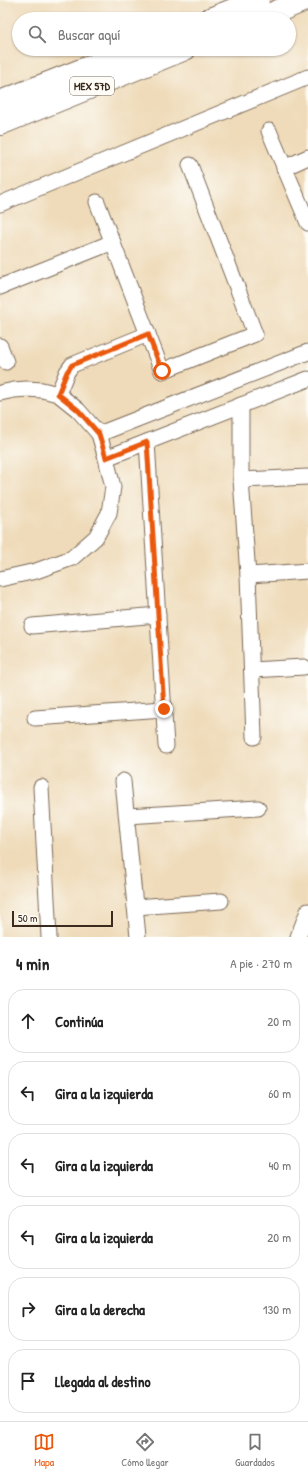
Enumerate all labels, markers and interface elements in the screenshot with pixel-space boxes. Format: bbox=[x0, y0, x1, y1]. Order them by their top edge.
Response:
search box bbox=[12, 12, 296, 56]
icon: search bbox=[26, 23, 48, 45]
text: Buscar aquí bbox=[58, 24, 121, 45]
road number: MEX 57D bbox=[70, 77, 114, 95]
route start bbox=[153, 362, 171, 380]
route end bbox=[155, 700, 173, 718]
scale bar bbox=[12, 909, 113, 928]
text: 50 m bbox=[18, 911, 38, 925]
text: 4 min bbox=[16, 952, 49, 975]
text: A pie · 270 m bbox=[230, 954, 292, 972]
icon: ahead bbox=[17, 1010, 39, 1032]
text: Continúa bbox=[55, 1011, 103, 1032]
text: 20 m bbox=[267, 1012, 291, 1030]
icon: left bbox=[17, 1082, 39, 1104]
text: Gira a la izquierda bbox=[55, 1083, 153, 1104]
text: 60 m bbox=[268, 1084, 291, 1102]
icon: left bbox=[17, 1154, 39, 1176]
text: Gira a la izquierda bbox=[55, 1155, 153, 1176]
text: 40 m bbox=[268, 1156, 291, 1174]
icon: left bbox=[17, 1226, 39, 1248]
text: Gira a la izquierda bbox=[55, 1227, 153, 1248]
text: 20 m bbox=[267, 1228, 291, 1246]
icon: right bbox=[17, 1298, 39, 1320]
text: Gira a la derecha bbox=[55, 1299, 145, 1320]
text: 130 m bbox=[263, 1300, 291, 1318]
icon: arrive bbox=[17, 1370, 39, 1392]
text: Llegada al destino bbox=[55, 1371, 151, 1392]
tab: Mapa bbox=[33, 1431, 55, 1469]
tab: Cómo llegar bbox=[121, 1431, 169, 1469]
tab: Guardados bbox=[235, 1431, 275, 1469]

